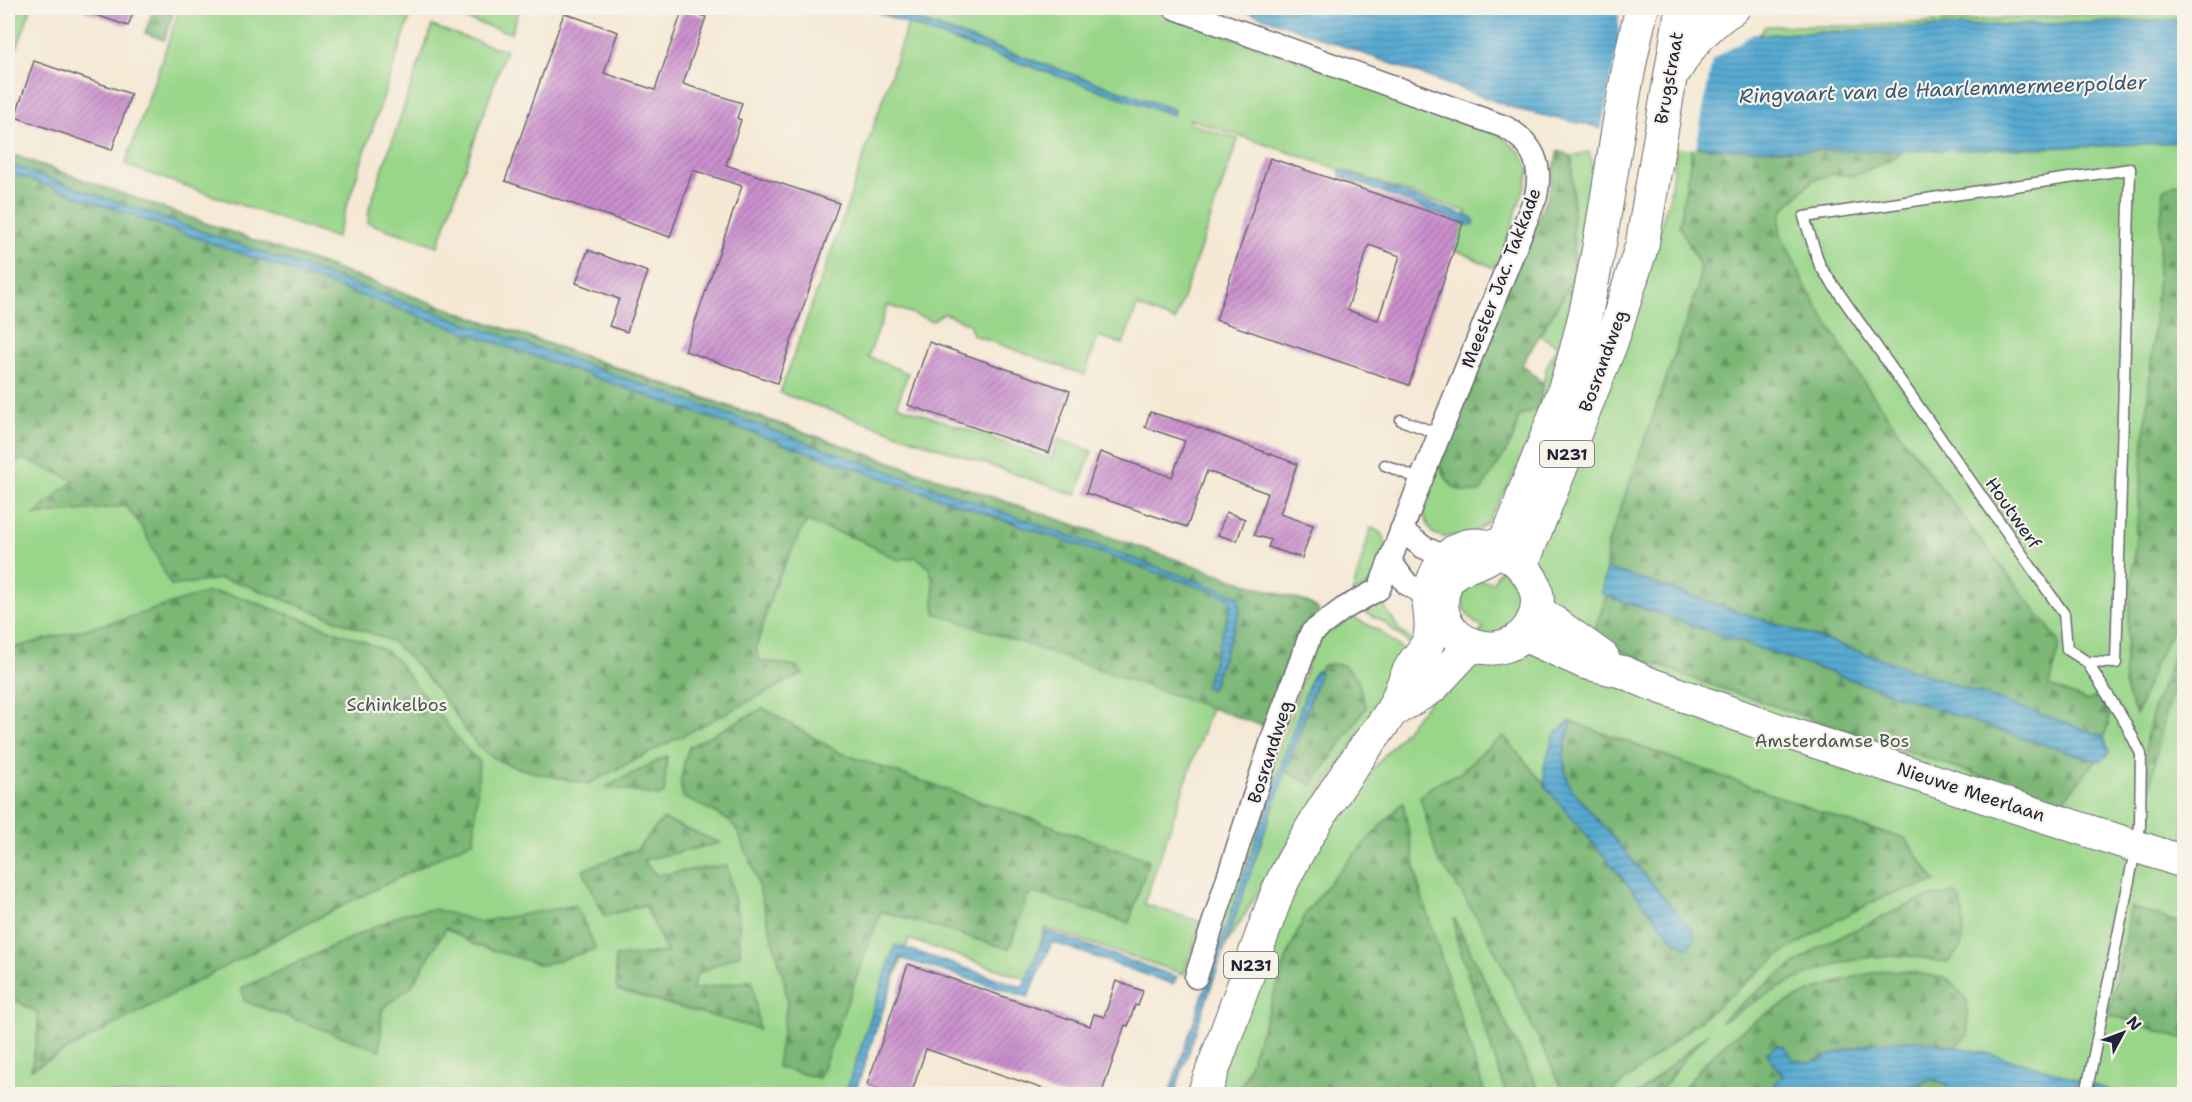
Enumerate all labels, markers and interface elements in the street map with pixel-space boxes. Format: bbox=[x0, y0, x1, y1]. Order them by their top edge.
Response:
street label: Brugstraat bbox=[1649, 30, 1689, 126]
water label: Ringvaart van de Haarlemmermeerpolder bbox=[1739, 69, 2148, 109]
street label: Meester Jac. Takkade bbox=[1456, 185, 1546, 371]
street label: Bosrandweg bbox=[1573, 307, 1633, 415]
road number: N231 bbox=[1540, 441, 1594, 467]
street label: Houtwerf bbox=[1980, 473, 2047, 554]
park label: Schinkelbos bbox=[347, 693, 447, 717]
street label: Bosrandweg bbox=[1242, 697, 1298, 807]
park label: Amsterdamse Bos bbox=[1755, 729, 1909, 753]
street label: Nieuwe Meerlaan bbox=[1894, 757, 2048, 827]
road number: N231 bbox=[1224, 952, 1278, 978]
north arrow bbox=[2093, 1003, 2153, 1063]
text: N bbox=[2122, 1012, 2146, 1035]

